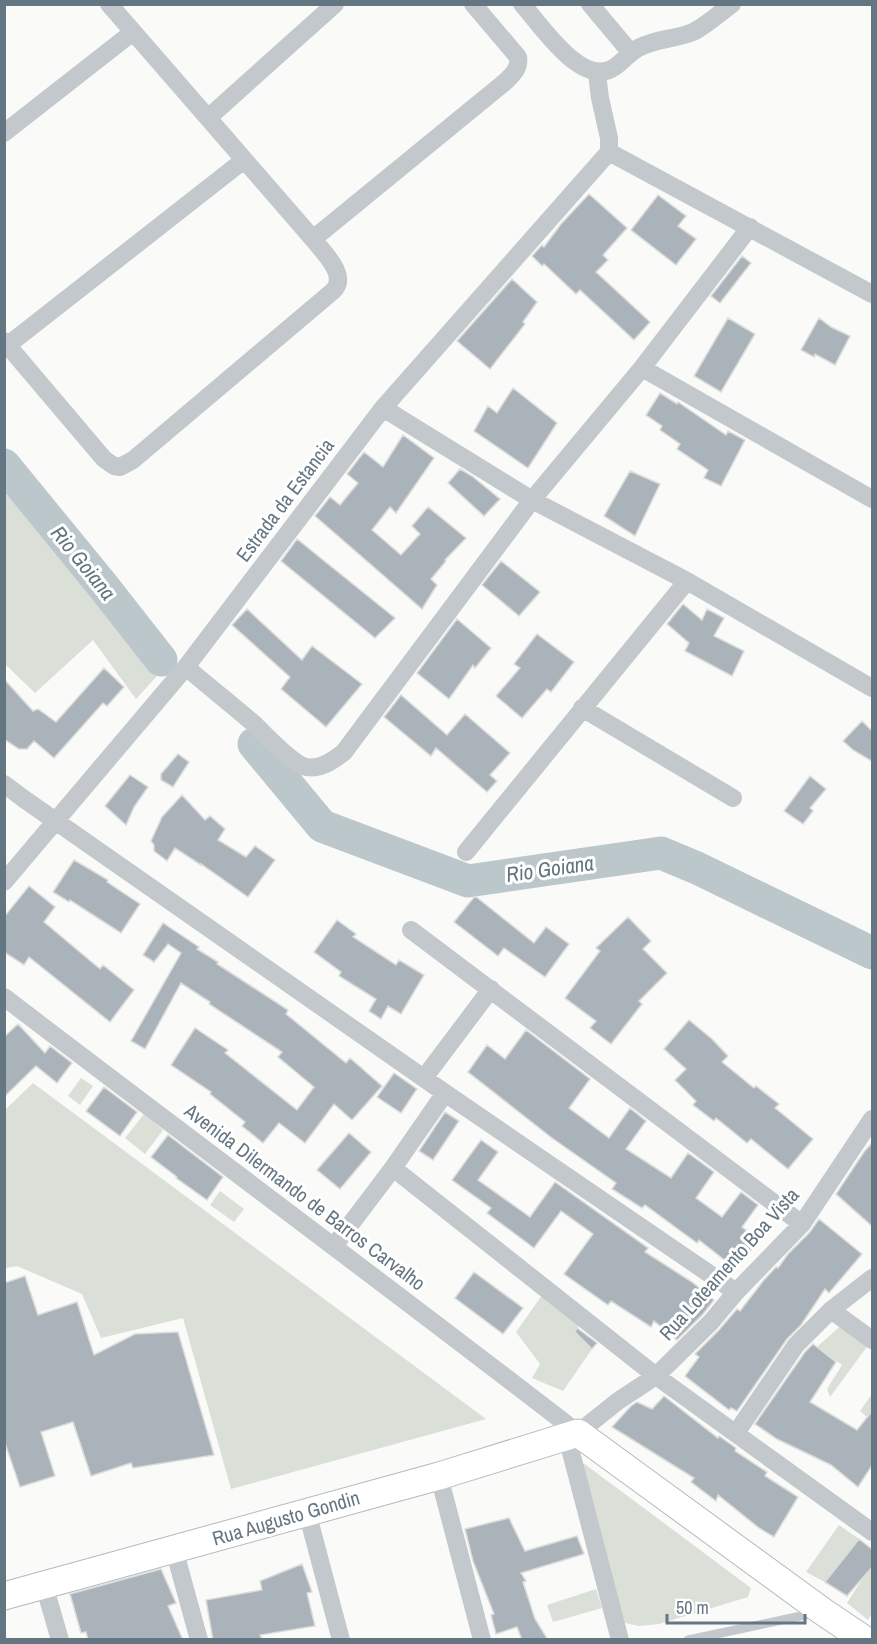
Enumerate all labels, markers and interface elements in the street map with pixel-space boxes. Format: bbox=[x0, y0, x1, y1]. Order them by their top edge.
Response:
street label: Estrada da Estancia bbox=[229, 433, 340, 567]
water label: Rio Goiana bbox=[44, 519, 122, 606]
water label: Rio Goiana bbox=[504, 848, 596, 889]
street label: Avenida Dilermando de Barros Carvalho bbox=[179, 1096, 431, 1296]
street label: Rua Loteamento Boa Vista bbox=[653, 1182, 804, 1346]
street label: Rua Augusto Gondin bbox=[209, 1484, 363, 1551]
scale bar bbox=[667, 1587, 805, 1625]
text: 50 m bbox=[676, 1595, 709, 1620]

